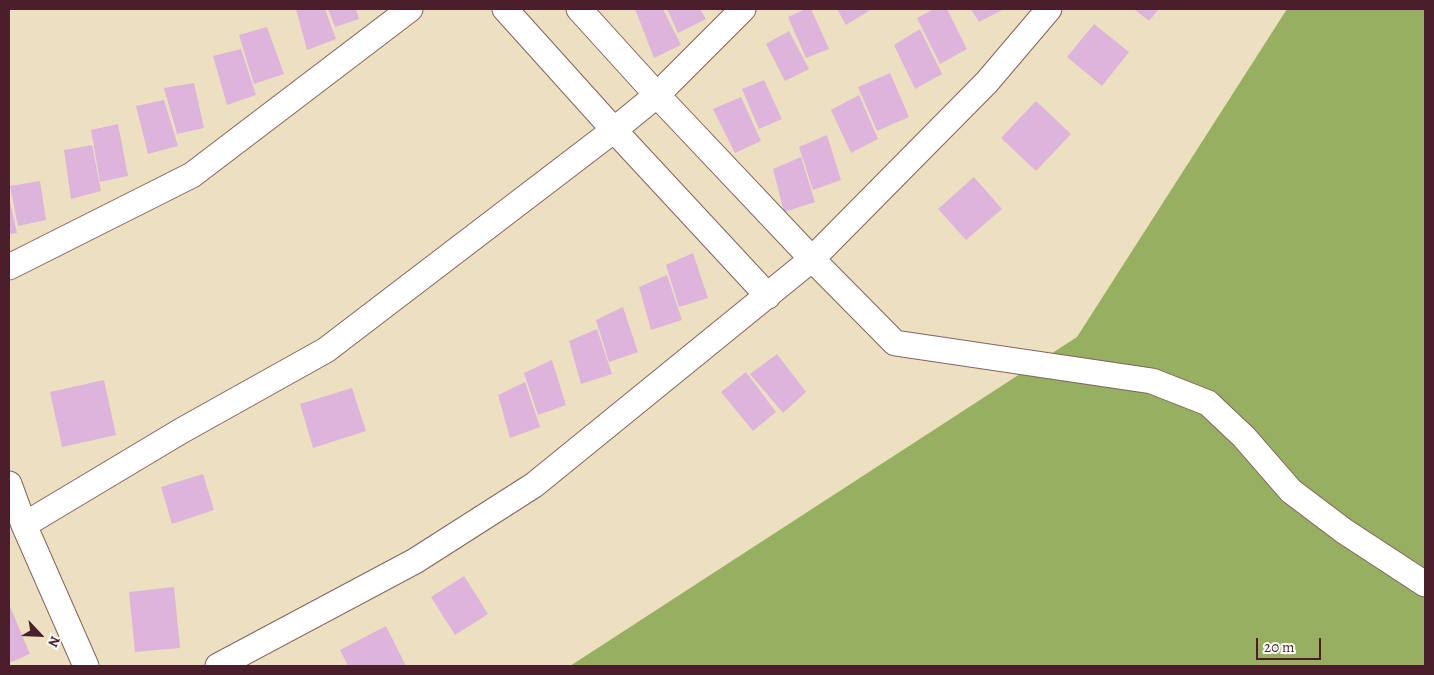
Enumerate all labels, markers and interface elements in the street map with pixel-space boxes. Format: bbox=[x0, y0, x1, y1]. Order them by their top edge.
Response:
north arrow bbox=[15, 610, 65, 660]
scale bar bbox=[1259, 628, 1324, 660]
text: N bbox=[43, 633, 65, 650]
text: 20 m bbox=[1264, 637, 1295, 657]

